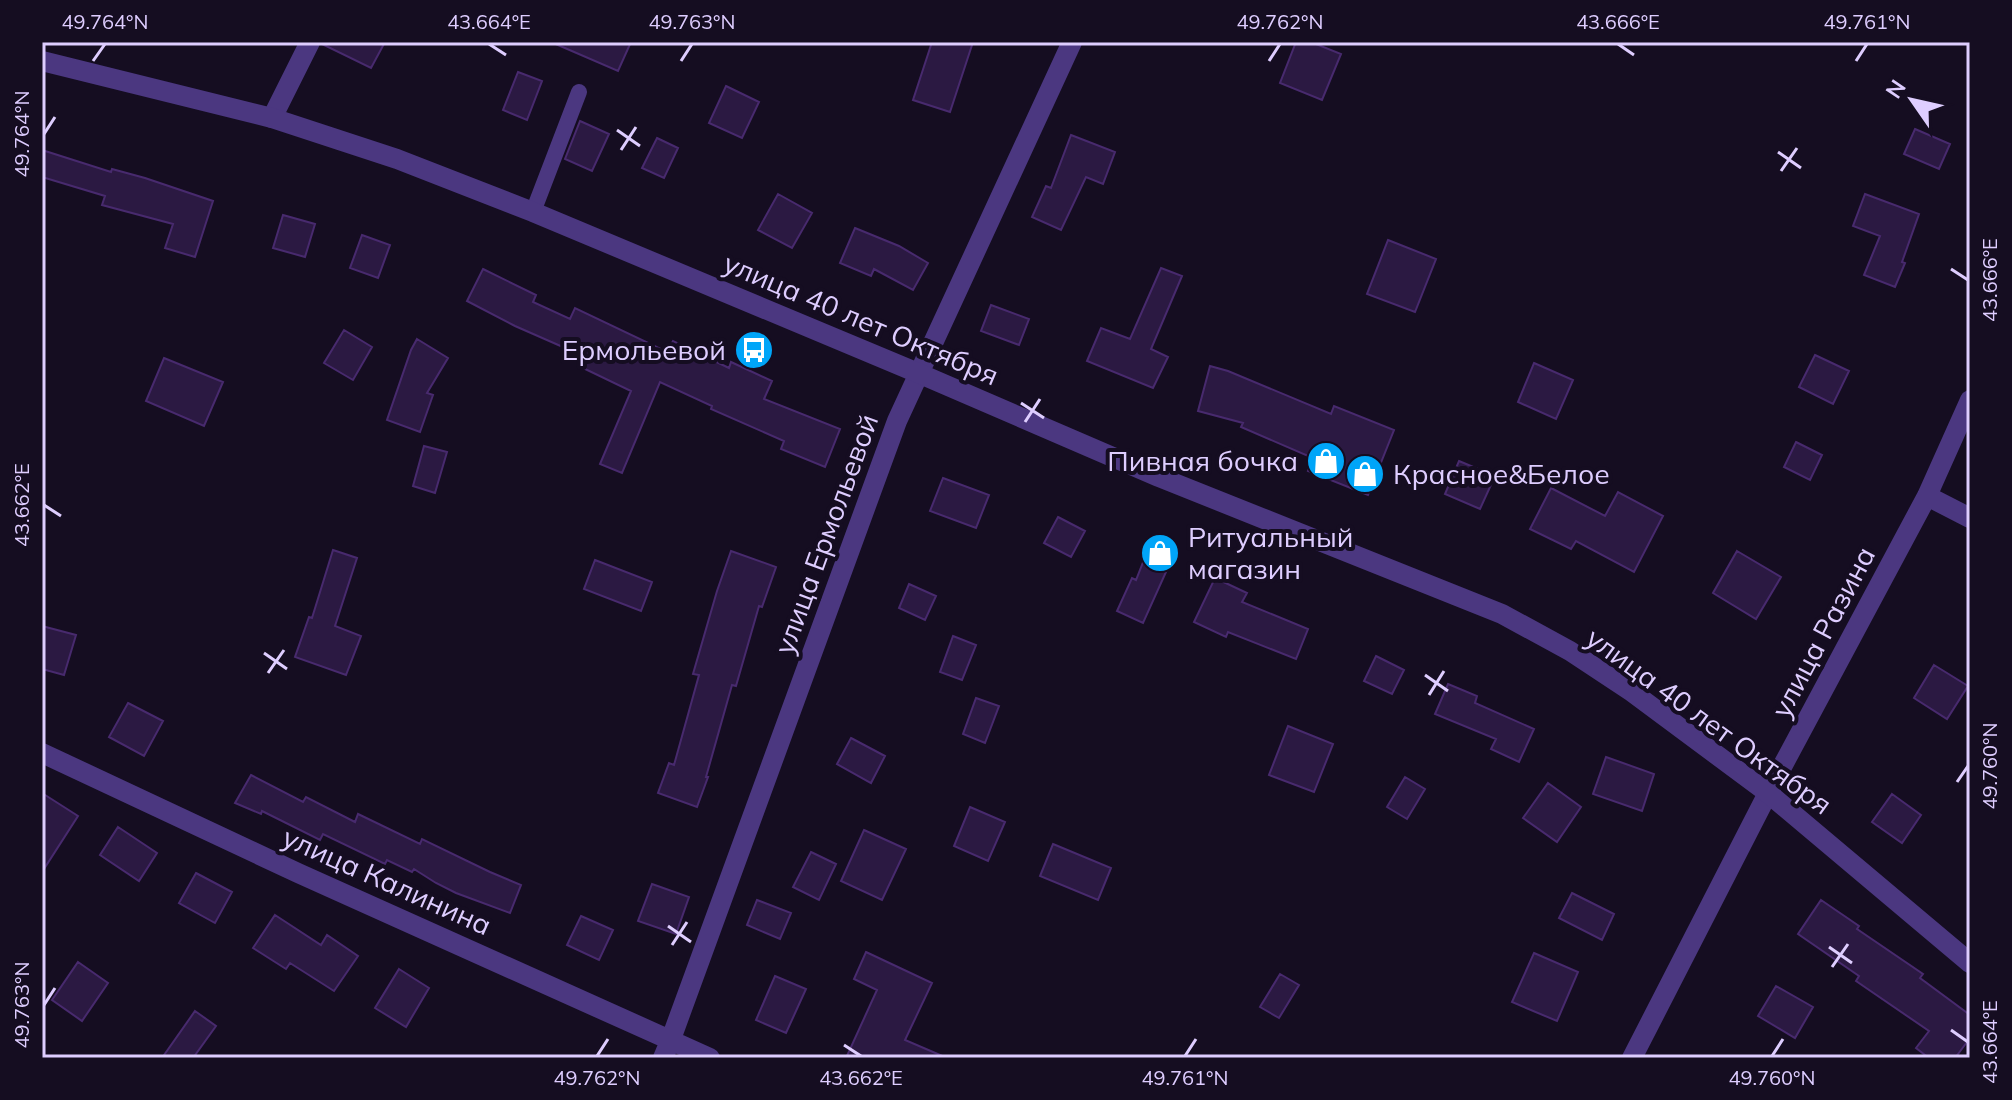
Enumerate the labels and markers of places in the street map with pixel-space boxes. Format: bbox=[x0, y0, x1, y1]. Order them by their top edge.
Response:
bus stop icon: Ермольевой bbox=[733, 329, 775, 371]
place label: Ермольевой bbox=[562, 332, 726, 367]
shop icon: Пивная бочка bbox=[1305, 440, 1347, 482]
place label: Пивная бочка bbox=[1107, 443, 1298, 478]
shop icon: Красное&Белое bbox=[1344, 453, 1386, 495]
place label: Красное&Белое bbox=[1393, 456, 1610, 491]
place label: Ритуальный магазин bbox=[1188, 519, 1353, 586]
shop icon: Ритуальный магазин bbox=[1139, 532, 1181, 574]

